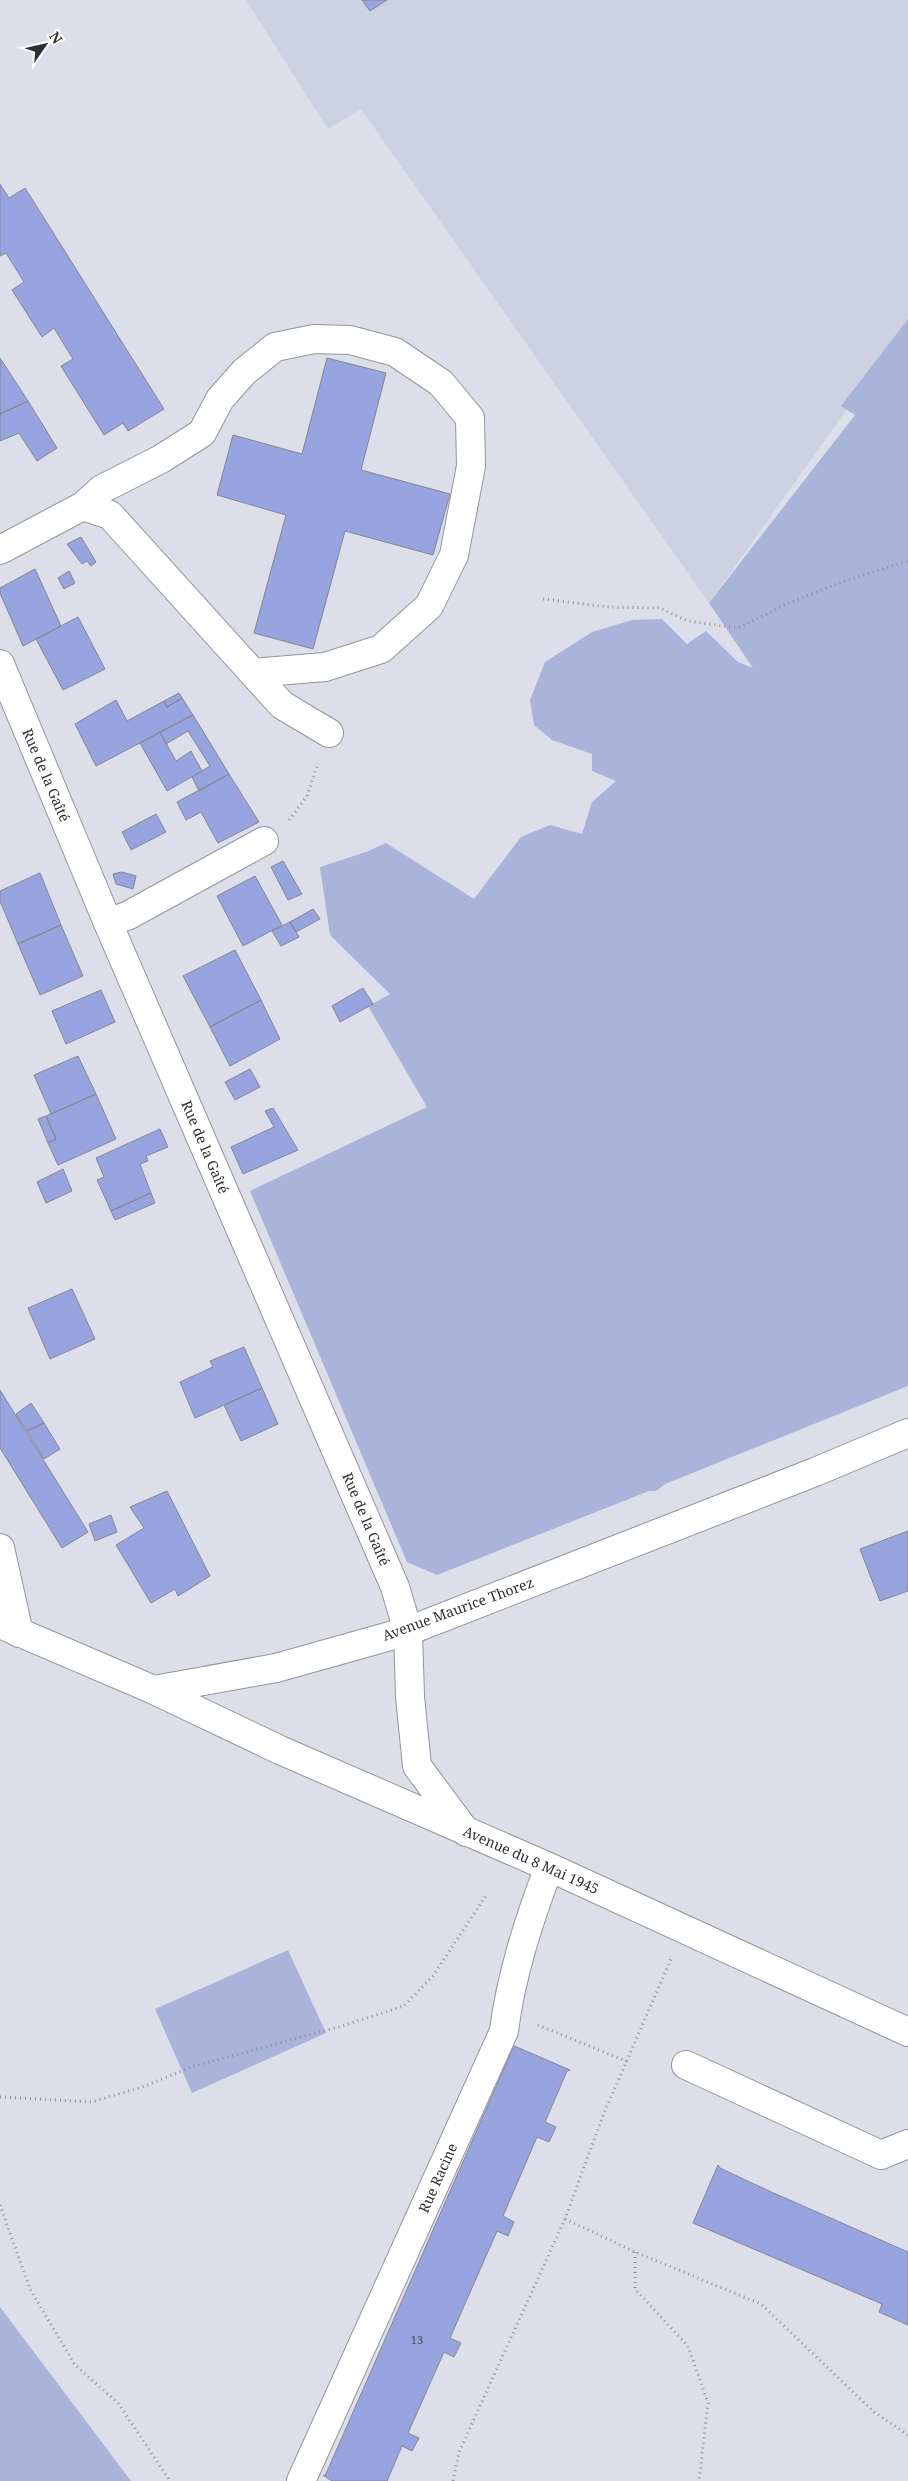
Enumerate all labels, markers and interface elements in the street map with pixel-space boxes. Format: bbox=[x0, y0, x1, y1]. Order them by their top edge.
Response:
north arrow bbox=[20, 20, 70, 70]
text: N bbox=[45, 28, 67, 47]
street label: Rue de la Gaîté bbox=[18, 725, 75, 824]
street label: Rue de la Gaîté bbox=[177, 1097, 234, 1196]
street label: Rue de la Gaîté bbox=[338, 1469, 395, 1568]
street label: Avenue Maurice Thorez bbox=[380, 1572, 536, 1645]
street label: Avenue du 8 Mai 1945 bbox=[460, 1821, 602, 1898]
street label: Rue Racine bbox=[414, 2140, 461, 2216]
house number: 13 bbox=[411, 2332, 423, 2347]

